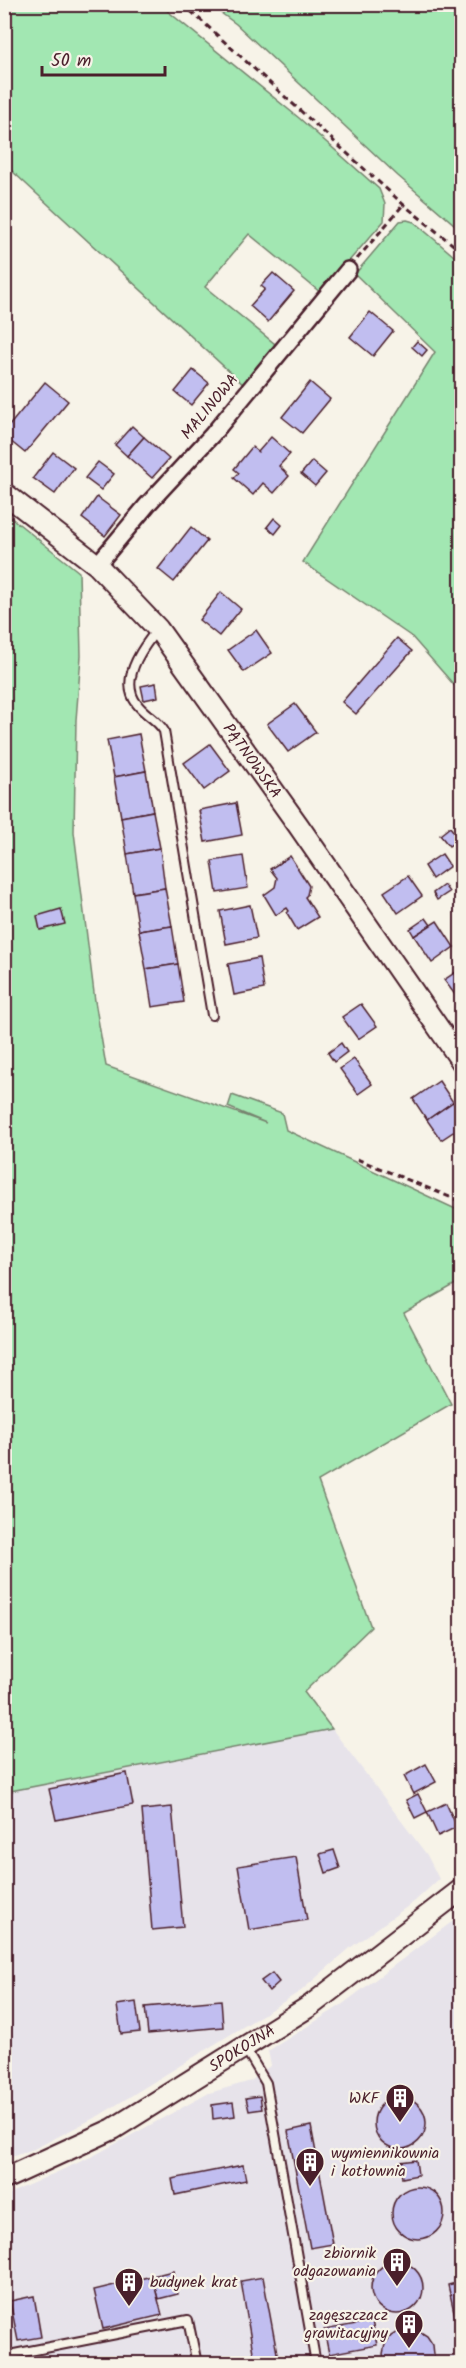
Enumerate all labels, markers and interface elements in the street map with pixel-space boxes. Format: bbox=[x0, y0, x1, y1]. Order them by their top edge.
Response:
scale bar bbox=[42, 39, 165, 77]
text: 50 m bbox=[51, 47, 91, 76]
street label: MALINOWA bbox=[175, 369, 245, 445]
street label: PĄTNOWSKA bbox=[216, 718, 288, 804]
street label: SPOKOJNA bbox=[204, 2018, 280, 2079]
building icon: WKF bbox=[384, 2082, 416, 2124]
place label: WKF bbox=[349, 2086, 381, 2111]
place label: wymiennikownia i kotłownia bbox=[331, 2141, 439, 2184]
building icon: wymiennikownia i kotłownia bbox=[294, 2146, 326, 2188]
place label: zbiornik odgazowania bbox=[293, 2241, 376, 2284]
building icon: zbiornik odgazowania bbox=[381, 2246, 413, 2288]
building icon: budynek krat bbox=[113, 2266, 145, 2308]
place label: budynek krat bbox=[150, 2270, 239, 2295]
place label: zagęszczacz grawitacyjny bbox=[304, 2303, 388, 2346]
building icon: zagęszczacz grawitacyjny bbox=[393, 2308, 425, 2350]

